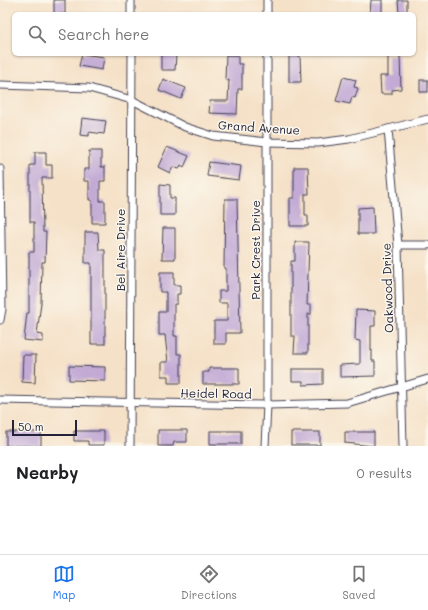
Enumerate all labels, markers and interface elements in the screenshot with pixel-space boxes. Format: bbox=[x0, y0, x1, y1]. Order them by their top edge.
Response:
search box bbox=[12, 12, 416, 56]
icon: search bbox=[26, 23, 48, 45]
text: Search here bbox=[58, 24, 149, 44]
street label: Grand Avenue bbox=[218, 116, 301, 138]
street label: Park Crest Drive bbox=[247, 200, 263, 300]
street label: Bel Aire Drive bbox=[112, 209, 128, 291]
street label: Oakwood Drive bbox=[377, 243, 397, 333]
street label: Heidel Road bbox=[180, 384, 252, 402]
scale bar bbox=[12, 418, 77, 437]
text: 50 m bbox=[18, 419, 44, 434]
text: Nearby bbox=[16, 461, 78, 483]
text: 0 results bbox=[357, 464, 412, 481]
tab: Map bbox=[53, 563, 75, 602]
tab: Directions bbox=[181, 563, 237, 602]
tab: Saved bbox=[342, 563, 375, 602]

